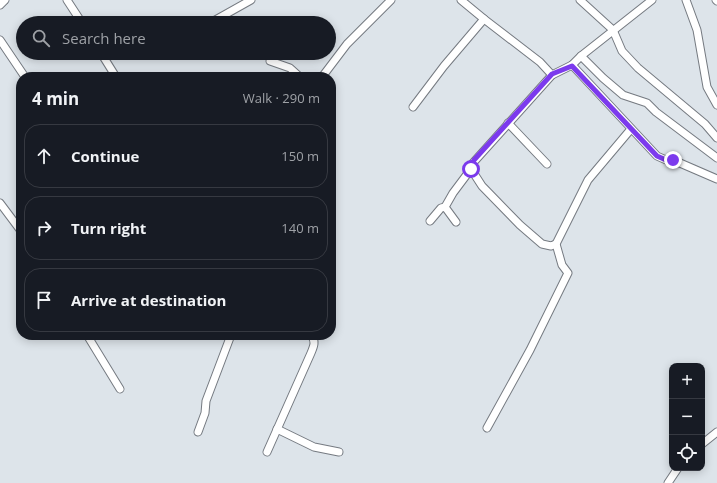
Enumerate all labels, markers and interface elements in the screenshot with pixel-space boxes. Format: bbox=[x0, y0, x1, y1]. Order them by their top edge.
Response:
search box bbox=[16, 16, 336, 60]
icon: search bbox=[30, 27, 52, 49]
text: Search here bbox=[62, 28, 146, 48]
text: 4 min bbox=[32, 87, 79, 110]
text: Walk · 290 m bbox=[243, 89, 320, 107]
icon: ahead bbox=[33, 145, 55, 167]
text: Continue bbox=[71, 146, 139, 166]
text: 150 m bbox=[281, 147, 319, 165]
route end bbox=[664, 151, 682, 169]
route start bbox=[462, 160, 480, 178]
icon: right bbox=[33, 217, 55, 239]
text: Turn right bbox=[71, 218, 146, 238]
text: 140 m bbox=[281, 219, 319, 237]
icon: arrive bbox=[33, 289, 55, 311]
text: Arrive at destination bbox=[71, 290, 226, 310]
map controls bbox=[669, 363, 705, 471]
button: + bbox=[669, 363, 705, 399]
button: − bbox=[669, 399, 705, 435]
button: locate bbox=[669, 435, 705, 471]

